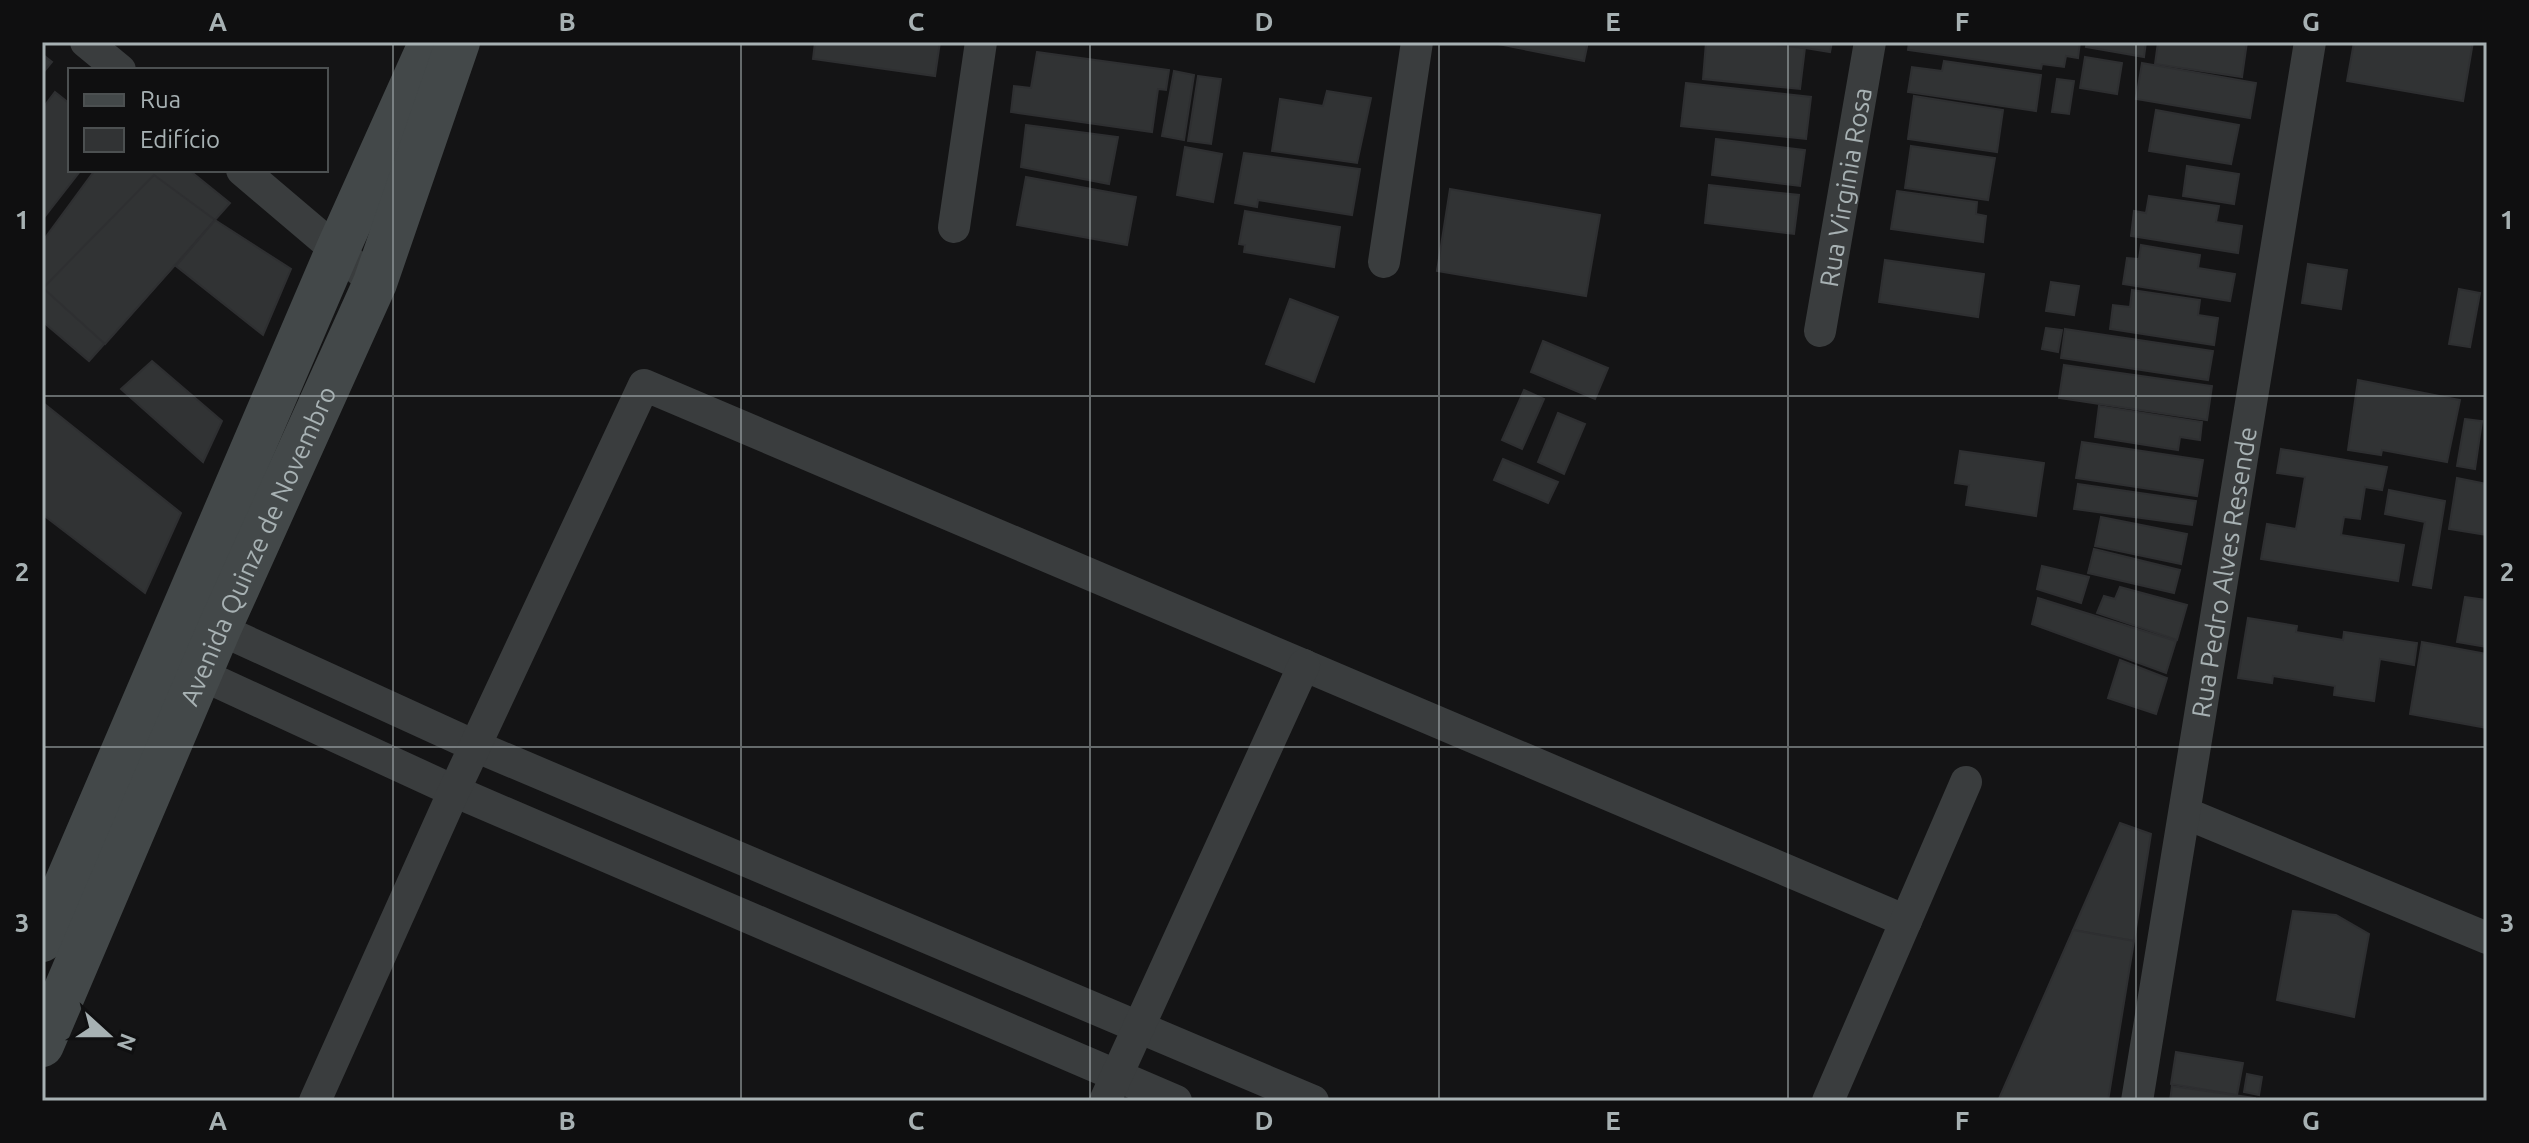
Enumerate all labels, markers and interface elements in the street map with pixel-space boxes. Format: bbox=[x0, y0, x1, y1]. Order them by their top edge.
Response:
text: A bbox=[209, 7, 228, 36]
text: B bbox=[558, 7, 576, 36]
text: C bbox=[908, 7, 925, 36]
text: D bbox=[1255, 7, 1273, 36]
text: E bbox=[1605, 7, 1621, 36]
text: F bbox=[1955, 7, 1969, 36]
text: G bbox=[2302, 7, 2320, 36]
legend bbox=[68, 68, 328, 172]
street label: Rua Virginia Rosa bbox=[1813, 85, 1876, 289]
text: Rua bbox=[140, 86, 181, 113]
text: Edifício bbox=[140, 126, 220, 153]
text: 1 bbox=[15, 205, 29, 234]
text: 1 bbox=[2500, 205, 2514, 234]
street label: Avenida Quinze de Novembro bbox=[174, 381, 341, 710]
street label: Rua Pedro Alves Resende bbox=[2185, 424, 2261, 720]
text: 2 bbox=[15, 557, 29, 586]
text: 2 bbox=[2500, 557, 2514, 586]
text: 3 bbox=[15, 908, 29, 937]
text: 3 bbox=[2500, 908, 2514, 937]
north arrow bbox=[68, 995, 148, 1075]
text: N bbox=[113, 1030, 142, 1054]
text: A bbox=[209, 1106, 228, 1135]
text: B bbox=[558, 1106, 576, 1135]
text: C bbox=[908, 1106, 925, 1135]
text: D bbox=[1255, 1106, 1273, 1135]
text: E bbox=[1605, 1106, 1621, 1135]
text: F bbox=[1955, 1106, 1969, 1135]
text: G bbox=[2302, 1106, 2320, 1135]

